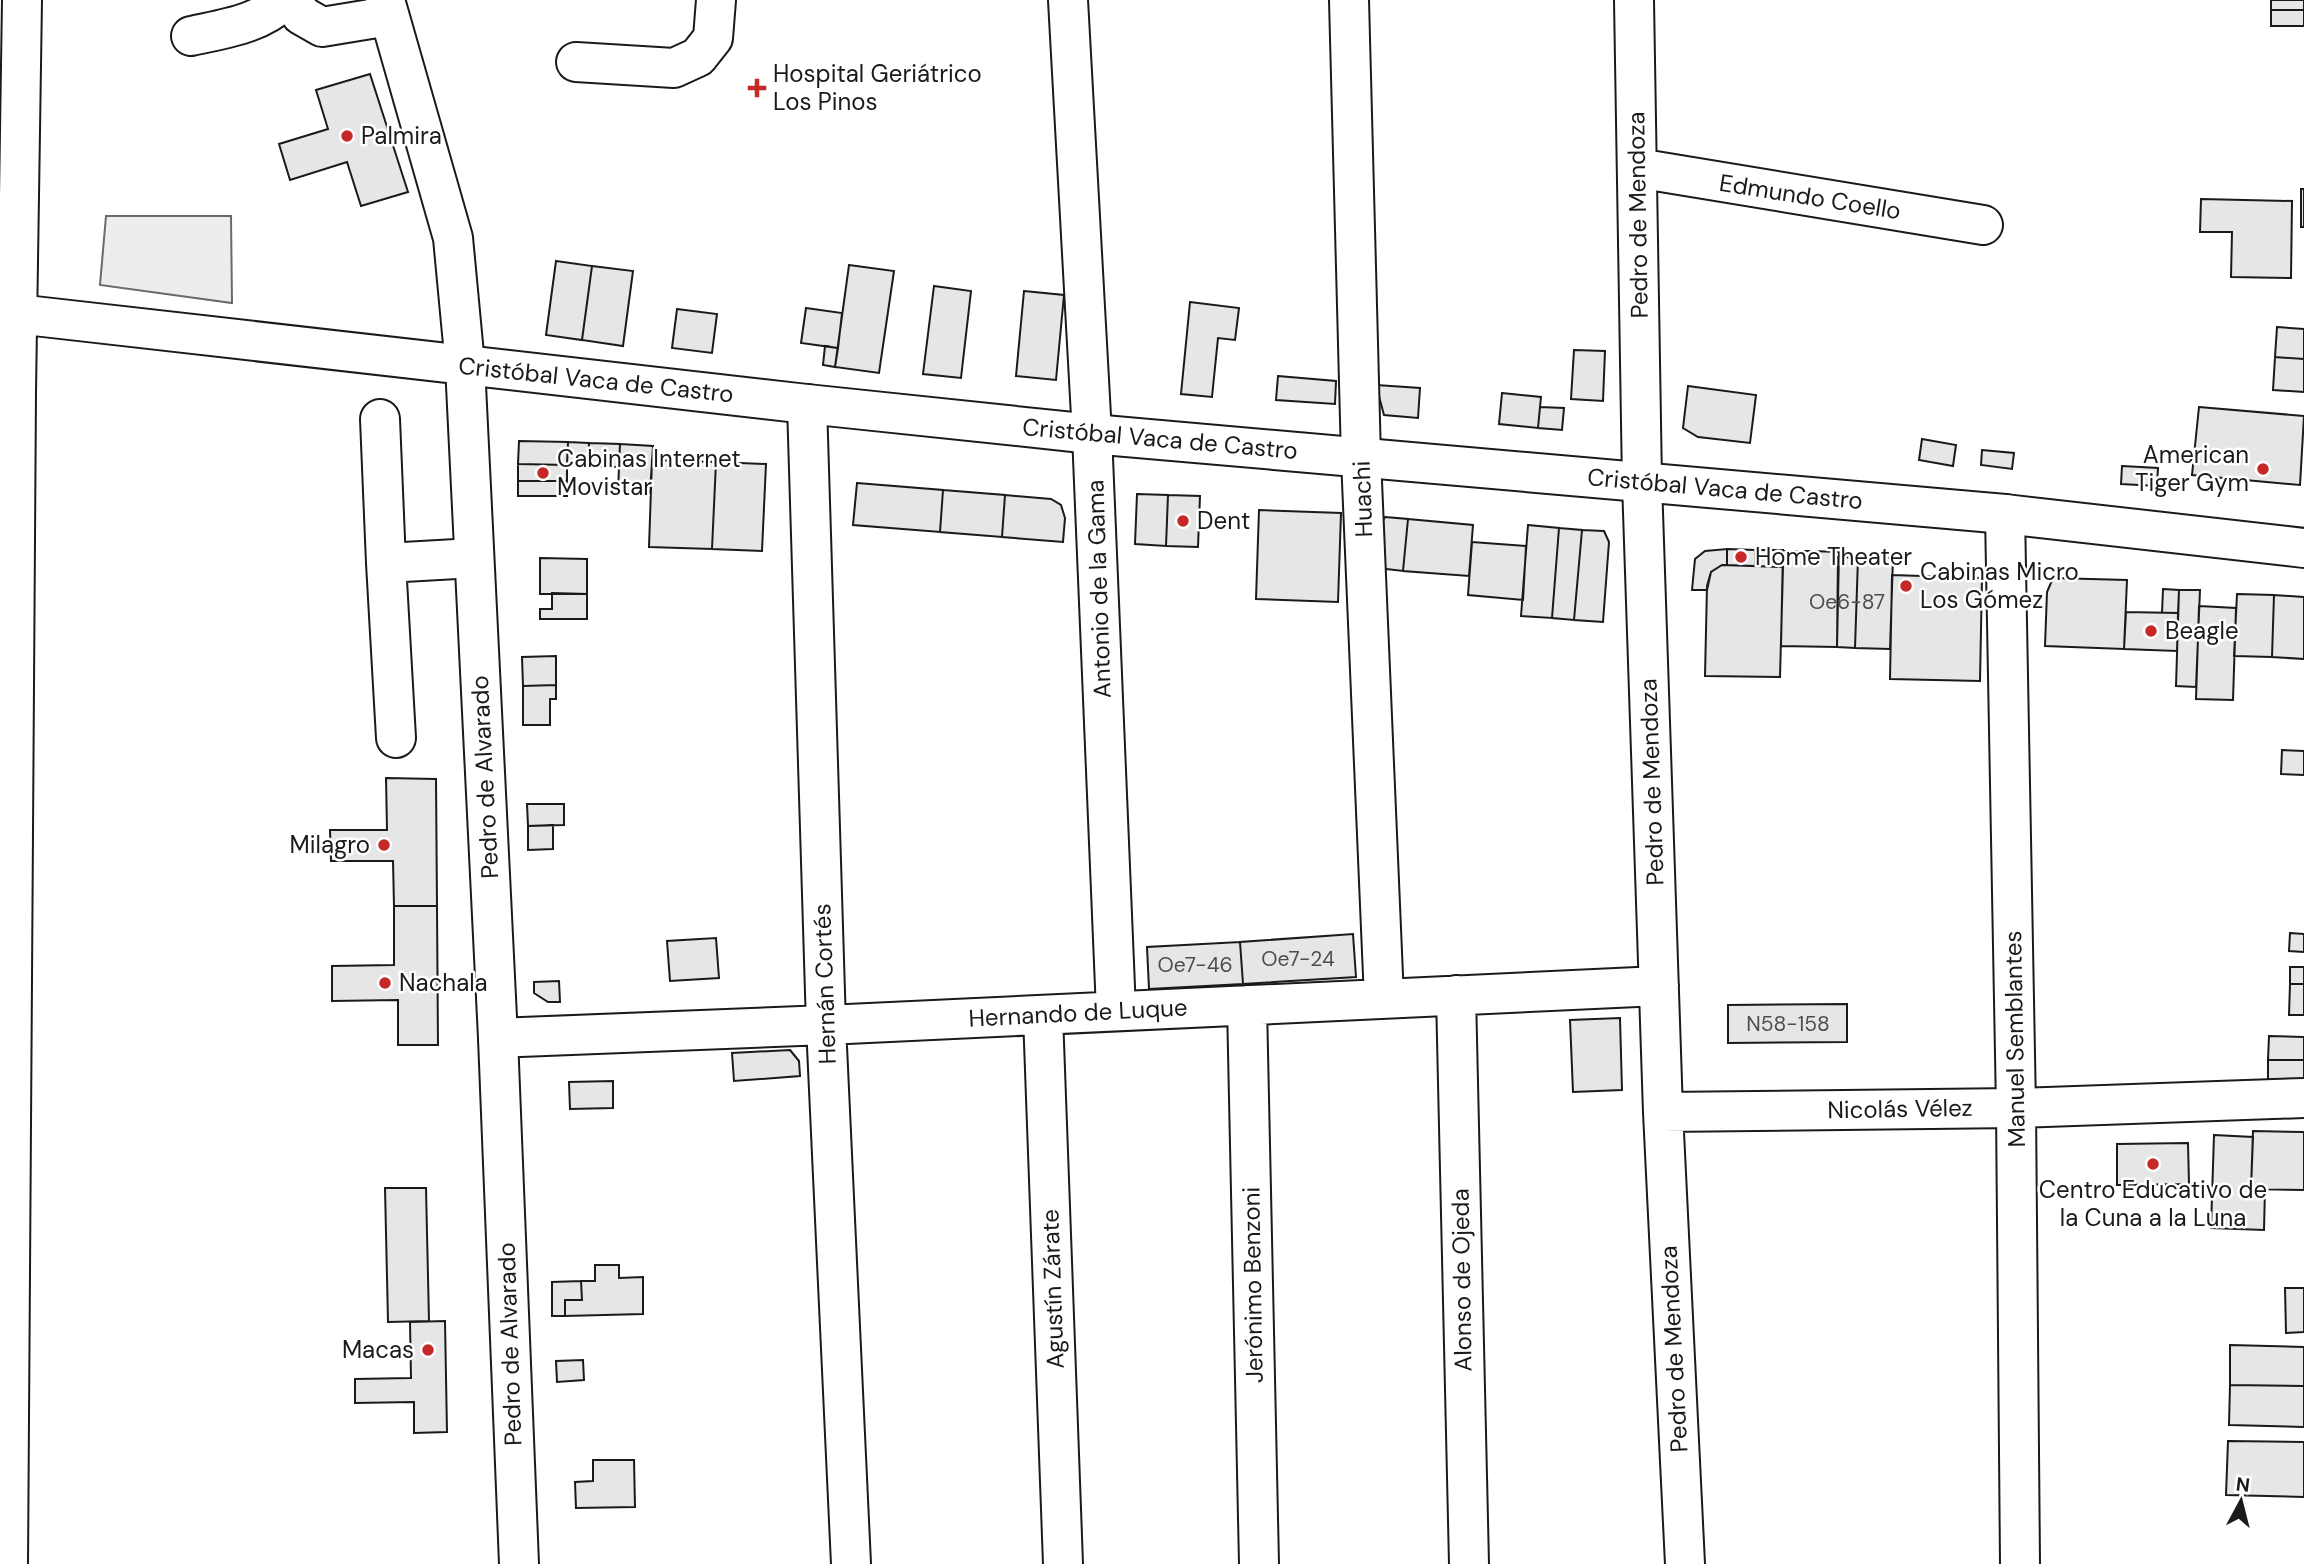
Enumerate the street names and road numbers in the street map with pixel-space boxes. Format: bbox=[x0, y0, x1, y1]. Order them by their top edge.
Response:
street label: Pedro de Mendoza bbox=[1620, 111, 1655, 319]
street label: Edmundo Coello bbox=[1717, 167, 1903, 226]
street label: Cristóbal Vaca de Castro bbox=[457, 350, 735, 409]
street label: Cristóbal Vaca de Castro bbox=[1021, 411, 1299, 466]
street label: Huachi bbox=[1346, 460, 1379, 538]
street label: Cristóbal Vaca de Castro bbox=[1586, 461, 1864, 516]
street label: Antonio de la Gama bbox=[1079, 479, 1118, 699]
street label: Pedro de Alvarado bbox=[464, 675, 505, 880]
street label: Pedro de Mendoza bbox=[1632, 678, 1671, 886]
street label: Hernán Cortés bbox=[806, 903, 843, 1065]
street label: Manuel Semblantes bbox=[1997, 930, 2032, 1148]
street label: Hernando de Luque bbox=[968, 991, 1188, 1034]
street label: Nicolás Vélez bbox=[1827, 1092, 1973, 1125]
street label: Jerónimo Benzoni bbox=[1235, 1187, 1270, 1384]
street label: Alonso de Ojeda bbox=[1444, 1188, 1479, 1372]
street label: Agustín Zárate bbox=[1034, 1209, 1071, 1369]
street label: Pedro de Alvarado bbox=[490, 1242, 529, 1446]
street label: Pedro de Mendoza bbox=[1653, 1245, 1694, 1453]

